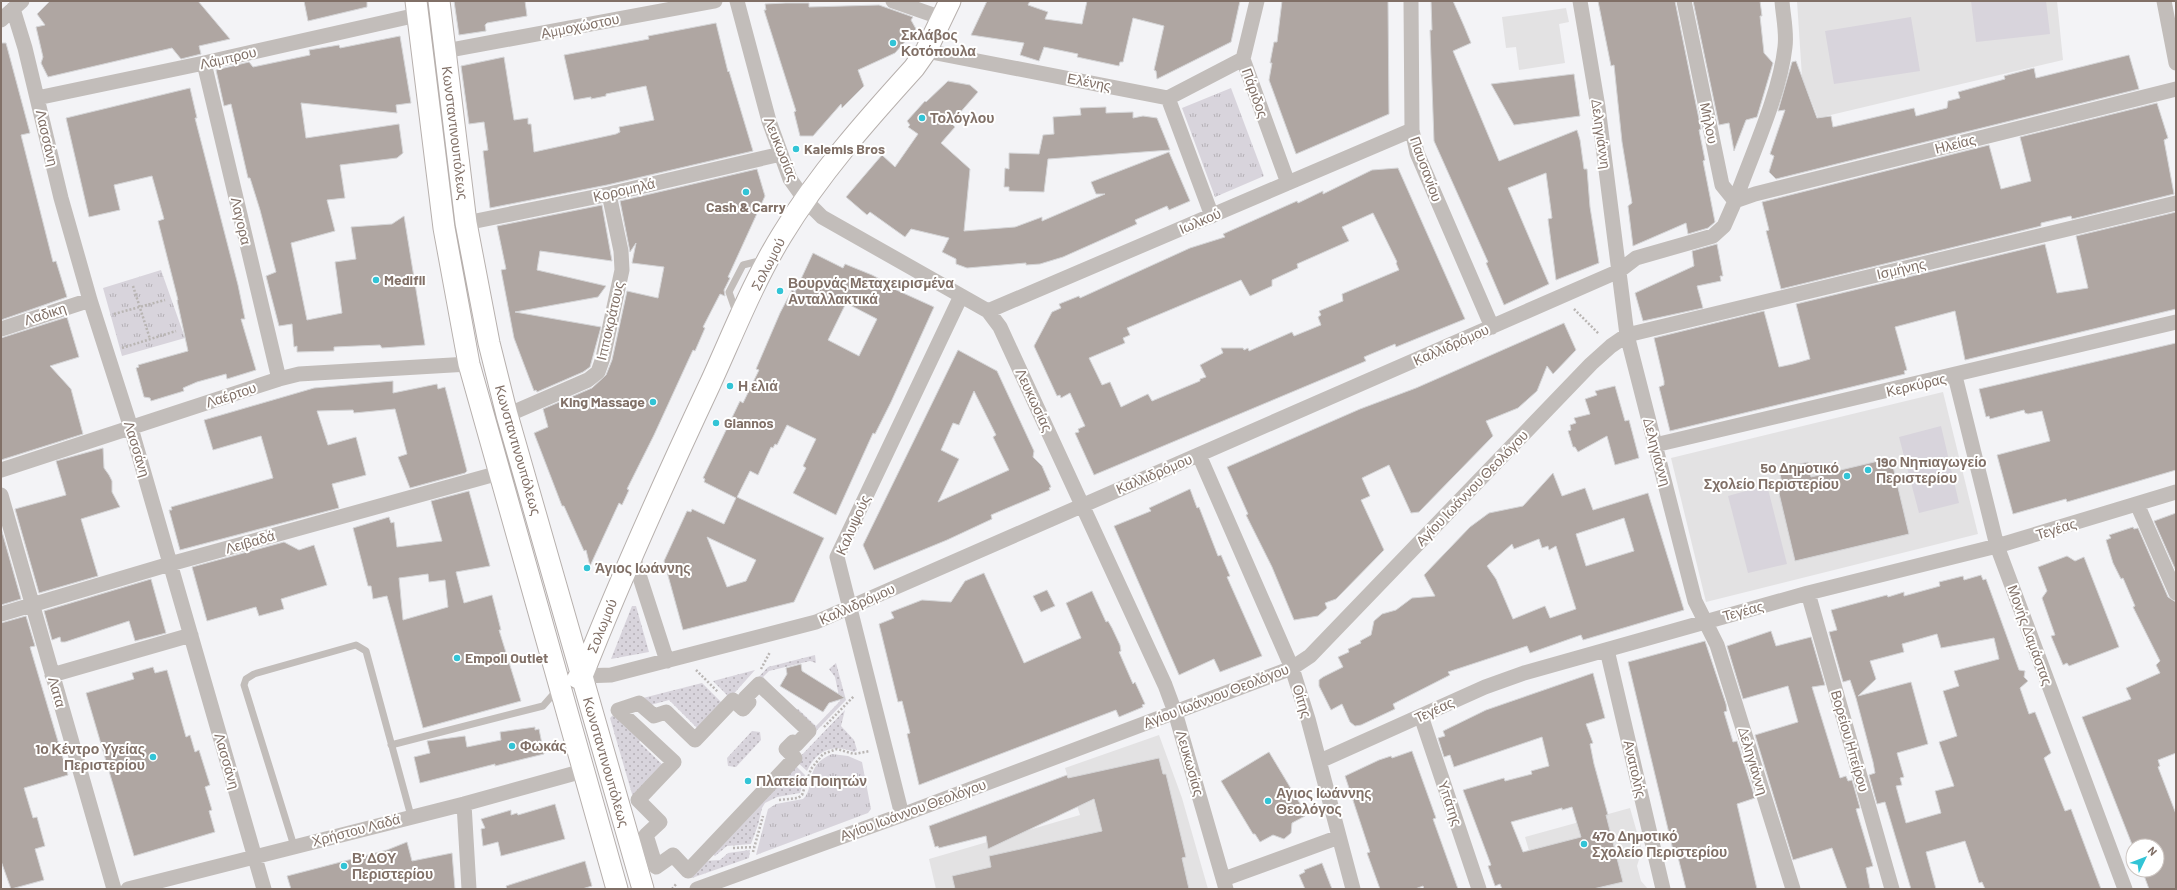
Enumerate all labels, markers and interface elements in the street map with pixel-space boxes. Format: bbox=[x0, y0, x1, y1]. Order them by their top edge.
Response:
street label: Αμμοχώστου bbox=[539, 10, 620, 41]
place label: Σκλάβος Κοτόπουλα bbox=[901, 26, 976, 59]
marker: Σκλάβος Κοτόπουλα bbox=[888, 38, 898, 48]
street label: Λάμπρου bbox=[198, 43, 258, 72]
street label: Κωνσταντινουπόλεως bbox=[439, 65, 472, 201]
street label: Πάριδος bbox=[1239, 66, 1272, 120]
street label: Ελένης bbox=[1066, 69, 1113, 94]
street label: Δεληγιάννη bbox=[1588, 98, 1615, 170]
street label: Μήλου bbox=[1697, 101, 1722, 145]
street label: Λασσάνη bbox=[33, 108, 62, 168]
place label: Τολόγλου bbox=[930, 109, 994, 126]
marker: Τολόγλου bbox=[917, 113, 927, 123]
street label: Λευκωσίας bbox=[761, 114, 802, 184]
street label: Ηλείας bbox=[1933, 130, 1977, 157]
street label: Παυσανίου bbox=[1407, 134, 1446, 204]
place label: Kalemis Bros bbox=[804, 140, 885, 157]
marker: Kalemis Bros bbox=[791, 144, 801, 154]
street label: Κορομηλά bbox=[591, 174, 656, 205]
marker: Cash & Carry bbox=[741, 187, 751, 197]
street label: Λαγορα bbox=[228, 195, 255, 246]
place label: Cash & Carry bbox=[706, 198, 786, 215]
street label: Ιωλκού bbox=[1176, 204, 1223, 237]
street label: Σολωμού bbox=[747, 235, 788, 293]
street label: Ισμήνης bbox=[1875, 255, 1927, 282]
place label: Medifil bbox=[384, 271, 426, 288]
place label: Βουρνάς Μεταχειρισμένα Ανταλλακτικά bbox=[788, 274, 954, 307]
marker: Medifil bbox=[371, 275, 381, 285]
street label: Ιπποκράτους bbox=[592, 280, 627, 362]
marker: Βουρνάς Μεταχειρισμένα Ανταλλακτικά bbox=[775, 286, 785, 296]
street label: Λαδικη bbox=[22, 299, 68, 328]
street label: Καλλιδρόμου bbox=[1410, 320, 1491, 369]
street label: Λευκωσίας bbox=[1012, 366, 1057, 434]
street label: Κερκύρας bbox=[1884, 369, 1948, 400]
place label: Η ελιά bbox=[738, 377, 778, 394]
street label: Λαέρτου bbox=[203, 378, 258, 411]
marker: Η ελιά bbox=[725, 381, 735, 391]
street label: Κωνσταντινουπόλεως bbox=[492, 383, 545, 517]
place label: King Massage bbox=[560, 393, 645, 410]
marker: King Massage bbox=[648, 397, 658, 407]
place label: Giannos bbox=[724, 414, 774, 431]
street label: Δεληγιάννη bbox=[1640, 416, 1675, 488]
marker: Giannos bbox=[711, 418, 721, 428]
street label: Λασσάνη bbox=[121, 419, 154, 479]
street label: Αγίου Ιωάννου Θεολόγου bbox=[1412, 426, 1531, 549]
street label: Καλλιδρόμου bbox=[1113, 450, 1194, 497]
place label: 19ο Νηπιαγωγείο Περιστερίου bbox=[1876, 453, 1987, 486]
place label: 5ο Δημοτικό Σχολείο Περιστερίου bbox=[1704, 459, 1839, 492]
marker: 19ο Νηπιαγωγείο Περιστερίου bbox=[1863, 465, 1873, 475]
marker: 5ο Δημοτικό Σχολείο Περιστερίου bbox=[1842, 471, 1852, 481]
street label: Καλυψούς bbox=[832, 492, 873, 557]
street label: Τεγέας bbox=[2034, 514, 2078, 543]
street label: Λειβαδά bbox=[223, 526, 277, 557]
place label: Άγιος Ιωάννης bbox=[595, 559, 691, 576]
marker: Άγιος Ιωάννης bbox=[582, 563, 592, 573]
street label: Καλλιδρόμου bbox=[816, 579, 897, 628]
street label: Μονής Δαμάστας bbox=[2004, 582, 2057, 687]
street label: Σολωμού bbox=[583, 596, 620, 655]
street label: Τεγέας bbox=[1721, 597, 1765, 624]
place label: Empoli Outlet bbox=[465, 649, 548, 666]
marker: Empoli Outlet bbox=[452, 653, 462, 663]
street label: Αγίου Ιωάννου Θεολόγου bbox=[1141, 660, 1291, 731]
street label: Λατα bbox=[45, 675, 70, 709]
street label: Οίτης bbox=[1289, 682, 1316, 720]
street label: Βορείου Ηπείρου bbox=[1828, 688, 1873, 793]
street label: Τεγέας bbox=[1411, 693, 1456, 726]
street label: Κωνσταντινουπόλεως bbox=[580, 695, 633, 829]
street label: Δεληγιάννη bbox=[1735, 725, 1772, 797]
street label: Λευκωσίας bbox=[1173, 728, 1208, 798]
street label: Λασσάνη bbox=[211, 731, 244, 791]
place label: Φωκάς bbox=[520, 737, 567, 754]
street label: Ανατολής bbox=[1621, 738, 1650, 800]
place label: 1ο Κέντρο Υγείας Περιστερίου bbox=[35, 740, 145, 773]
marker: Φωκάς bbox=[507, 741, 517, 751]
marker: 1ο Κέντρο Υγείας Περιστερίου bbox=[148, 752, 158, 762]
place label: Πλατεία Ποιητών bbox=[756, 772, 867, 789]
street label: Αγίου Ιωάννου Θεολόγου bbox=[837, 775, 988, 844]
marker: Πλατεία Ποιητών bbox=[743, 776, 753, 786]
street label: Υπάτης bbox=[1435, 778, 1466, 828]
place label: Αγιος Ιωάννης Θεολόγος bbox=[1276, 784, 1372, 817]
marker: Αγιος Ιωάννης Θεολόγος bbox=[1263, 796, 1273, 806]
street label: Χρήστου Λαδά bbox=[310, 810, 402, 849]
place label: 47ο Δημοτικό Σχολείο Περιστερίου bbox=[1592, 827, 1727, 860]
north arrow bbox=[2125, 838, 2165, 878]
marker: 47ο Δημοτικό Σχολείο Περιστερίου bbox=[1579, 839, 1589, 849]
text: N bbox=[2145, 844, 2160, 858]
place label: Β' ΔΟΥ Περιστερίου bbox=[352, 849, 433, 882]
marker: Β' ΔΟΥ Περιστερίου bbox=[339, 861, 349, 871]

